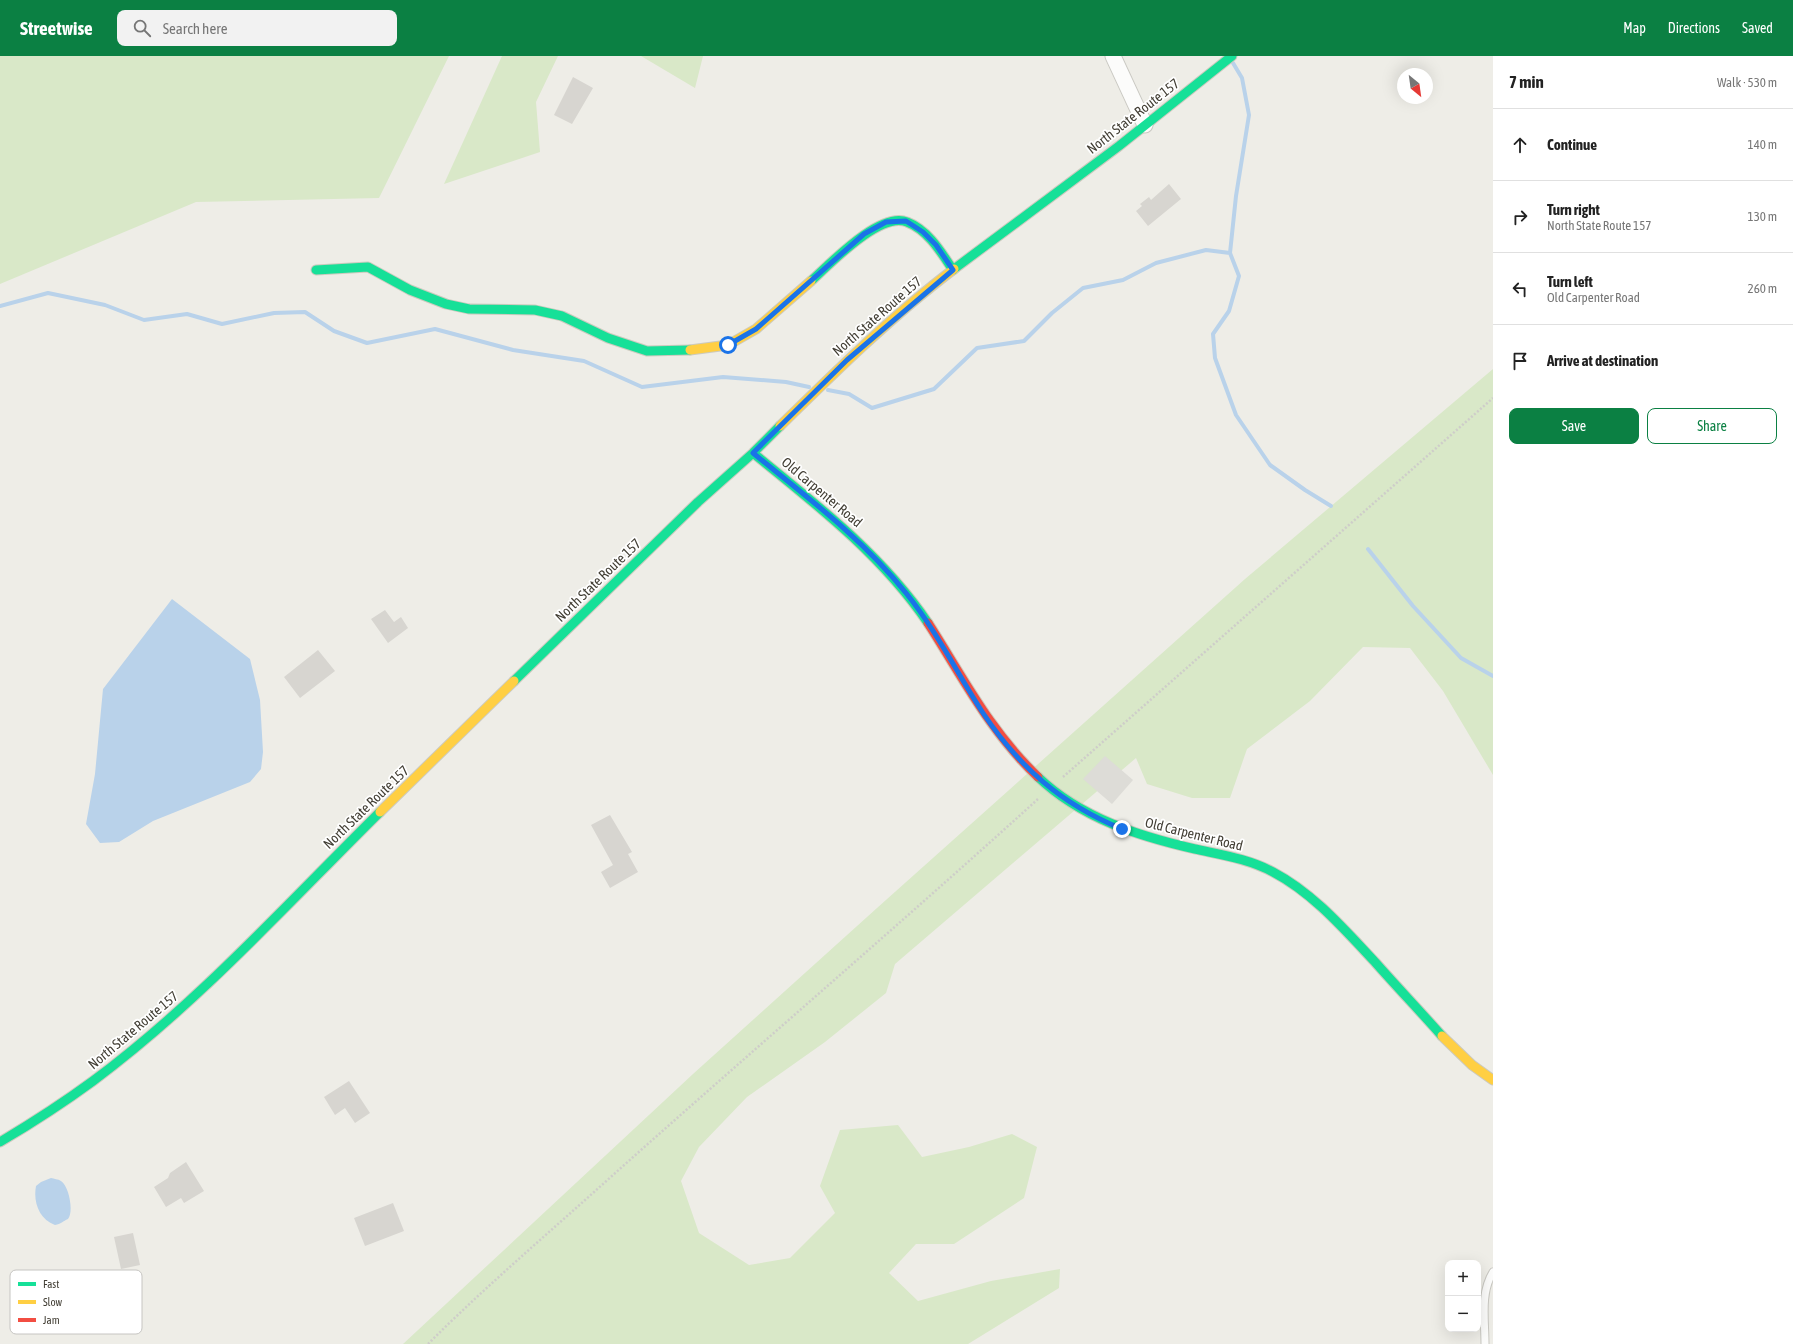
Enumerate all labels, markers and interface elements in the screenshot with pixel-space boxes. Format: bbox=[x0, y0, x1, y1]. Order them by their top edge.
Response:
search box bbox=[117, 10, 397, 46]
text: Streetwise bbox=[20, 17, 93, 39]
icon: search bbox=[131, 17, 153, 39]
text: Search here bbox=[163, 20, 227, 37]
text: Map bbox=[1623, 20, 1646, 36]
text: Directions bbox=[1668, 20, 1720, 36]
text: Saved bbox=[1742, 20, 1773, 36]
north arrow bbox=[1397, 68, 1433, 104]
text: 7 min bbox=[1509, 72, 1544, 92]
street label: North State Route 157 bbox=[1084, 75, 1182, 157]
text: Walk · 530 m bbox=[1717, 75, 1777, 90]
icon: ahead bbox=[1509, 134, 1531, 156]
text: Continue bbox=[1547, 136, 1597, 153]
text: 140 m bbox=[1748, 137, 1777, 152]
text: Turn right bbox=[1547, 201, 1600, 218]
icon: right bbox=[1509, 206, 1531, 228]
text: 130 m bbox=[1748, 209, 1777, 224]
text: North State Route 157 bbox=[1547, 218, 1651, 233]
street label: North State Route 157 bbox=[829, 273, 925, 359]
text: Turn left bbox=[1547, 273, 1593, 290]
icon: left bbox=[1509, 278, 1531, 300]
text: 260 m bbox=[1748, 281, 1777, 296]
text: Old Carpenter Road bbox=[1547, 290, 1640, 305]
route start bbox=[719, 336, 737, 354]
icon: arrive bbox=[1509, 350, 1531, 372]
text: Arrive at destination bbox=[1547, 352, 1658, 369]
button: Save bbox=[1509, 408, 1639, 444]
button: Share bbox=[1647, 408, 1777, 444]
street label: Old Carpenter Road bbox=[779, 454, 865, 530]
street label: North State Route 157 bbox=[552, 535, 644, 625]
street label: North State Route 157 bbox=[320, 762, 412, 852]
street label: Old Carpenter Road bbox=[1144, 814, 1244, 854]
route end bbox=[1113, 820, 1131, 838]
street label: North State Route 157 bbox=[85, 988, 181, 1072]
map controls bbox=[1445, 1260, 1481, 1332]
button: + bbox=[1445, 1260, 1481, 1296]
legend bbox=[10, 1270, 142, 1334]
text: Fast bbox=[43, 1278, 59, 1290]
text: Slow bbox=[43, 1296, 62, 1308]
button: − bbox=[1445, 1296, 1481, 1332]
text: Jam bbox=[43, 1314, 60, 1326]

